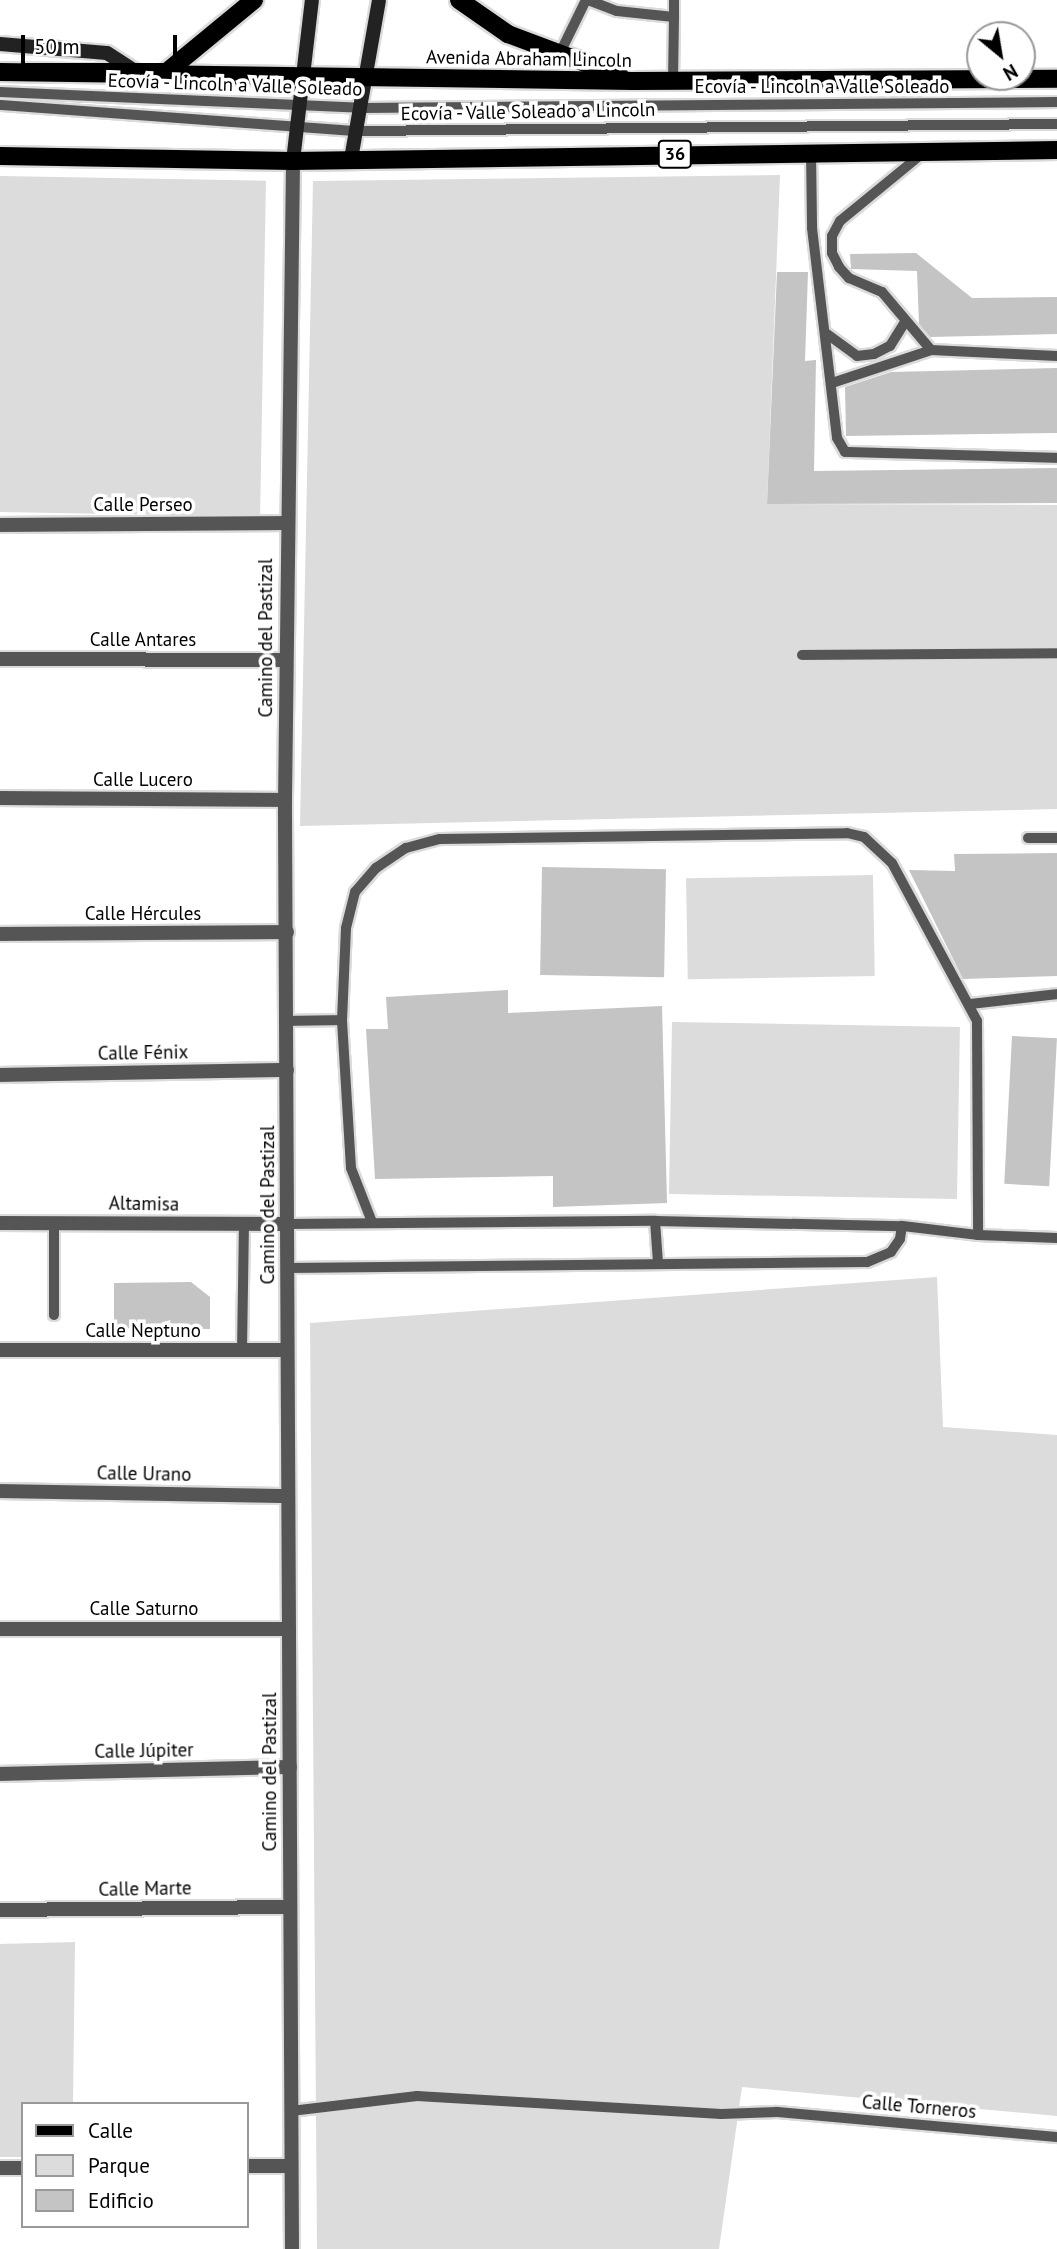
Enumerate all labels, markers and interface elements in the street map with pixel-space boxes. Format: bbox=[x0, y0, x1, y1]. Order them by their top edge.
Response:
scale bar bbox=[24, 21, 180, 65]
north arrow bbox=[966, 21, 1036, 91]
text: 50 m bbox=[34, 33, 80, 60]
street label: Avenida Abraham Lincoln bbox=[426, 46, 632, 72]
text: N bbox=[999, 59, 1022, 86]
street label: Ecovía - Lincoln a Valle Soleado bbox=[105, 69, 365, 101]
street label: Ecovía - Lincoln a Valle Soleado bbox=[693, 76, 951, 98]
street label: Ecovía - Valle Soleado a Lincoln bbox=[399, 98, 657, 126]
road number: 36 bbox=[658, 140, 692, 168]
street label: Calle Perseo bbox=[93, 494, 193, 516]
street label: Camino del Pastizal bbox=[255, 559, 277, 717]
street label: Calle Antares bbox=[89, 629, 197, 651]
street label: Calle Lucero bbox=[93, 769, 193, 791]
street label: Calle Hércules bbox=[85, 903, 201, 925]
street label: Calle Fénix bbox=[98, 1041, 188, 1065]
street label: Camino del Pastizal bbox=[257, 1126, 279, 1284]
street label: Altamisa bbox=[109, 1192, 179, 1216]
street label: Calle Neptuno bbox=[85, 1320, 201, 1342]
street label: Calle Urano bbox=[96, 1462, 192, 1486]
street label: Calle Saturno bbox=[89, 1598, 199, 1620]
street label: Camino del Pastizal bbox=[259, 1693, 281, 1851]
street label: Calle Júpiter bbox=[94, 1739, 194, 1763]
street label: Calle Marte bbox=[98, 1877, 192, 1901]
street label: Calle Torneros bbox=[861, 2091, 977, 2123]
legend bbox=[21, 2102, 248, 2228]
text: Calle bbox=[88, 2117, 133, 2144]
text: Parque bbox=[88, 2152, 150, 2179]
text: Edificio bbox=[88, 2187, 154, 2214]

